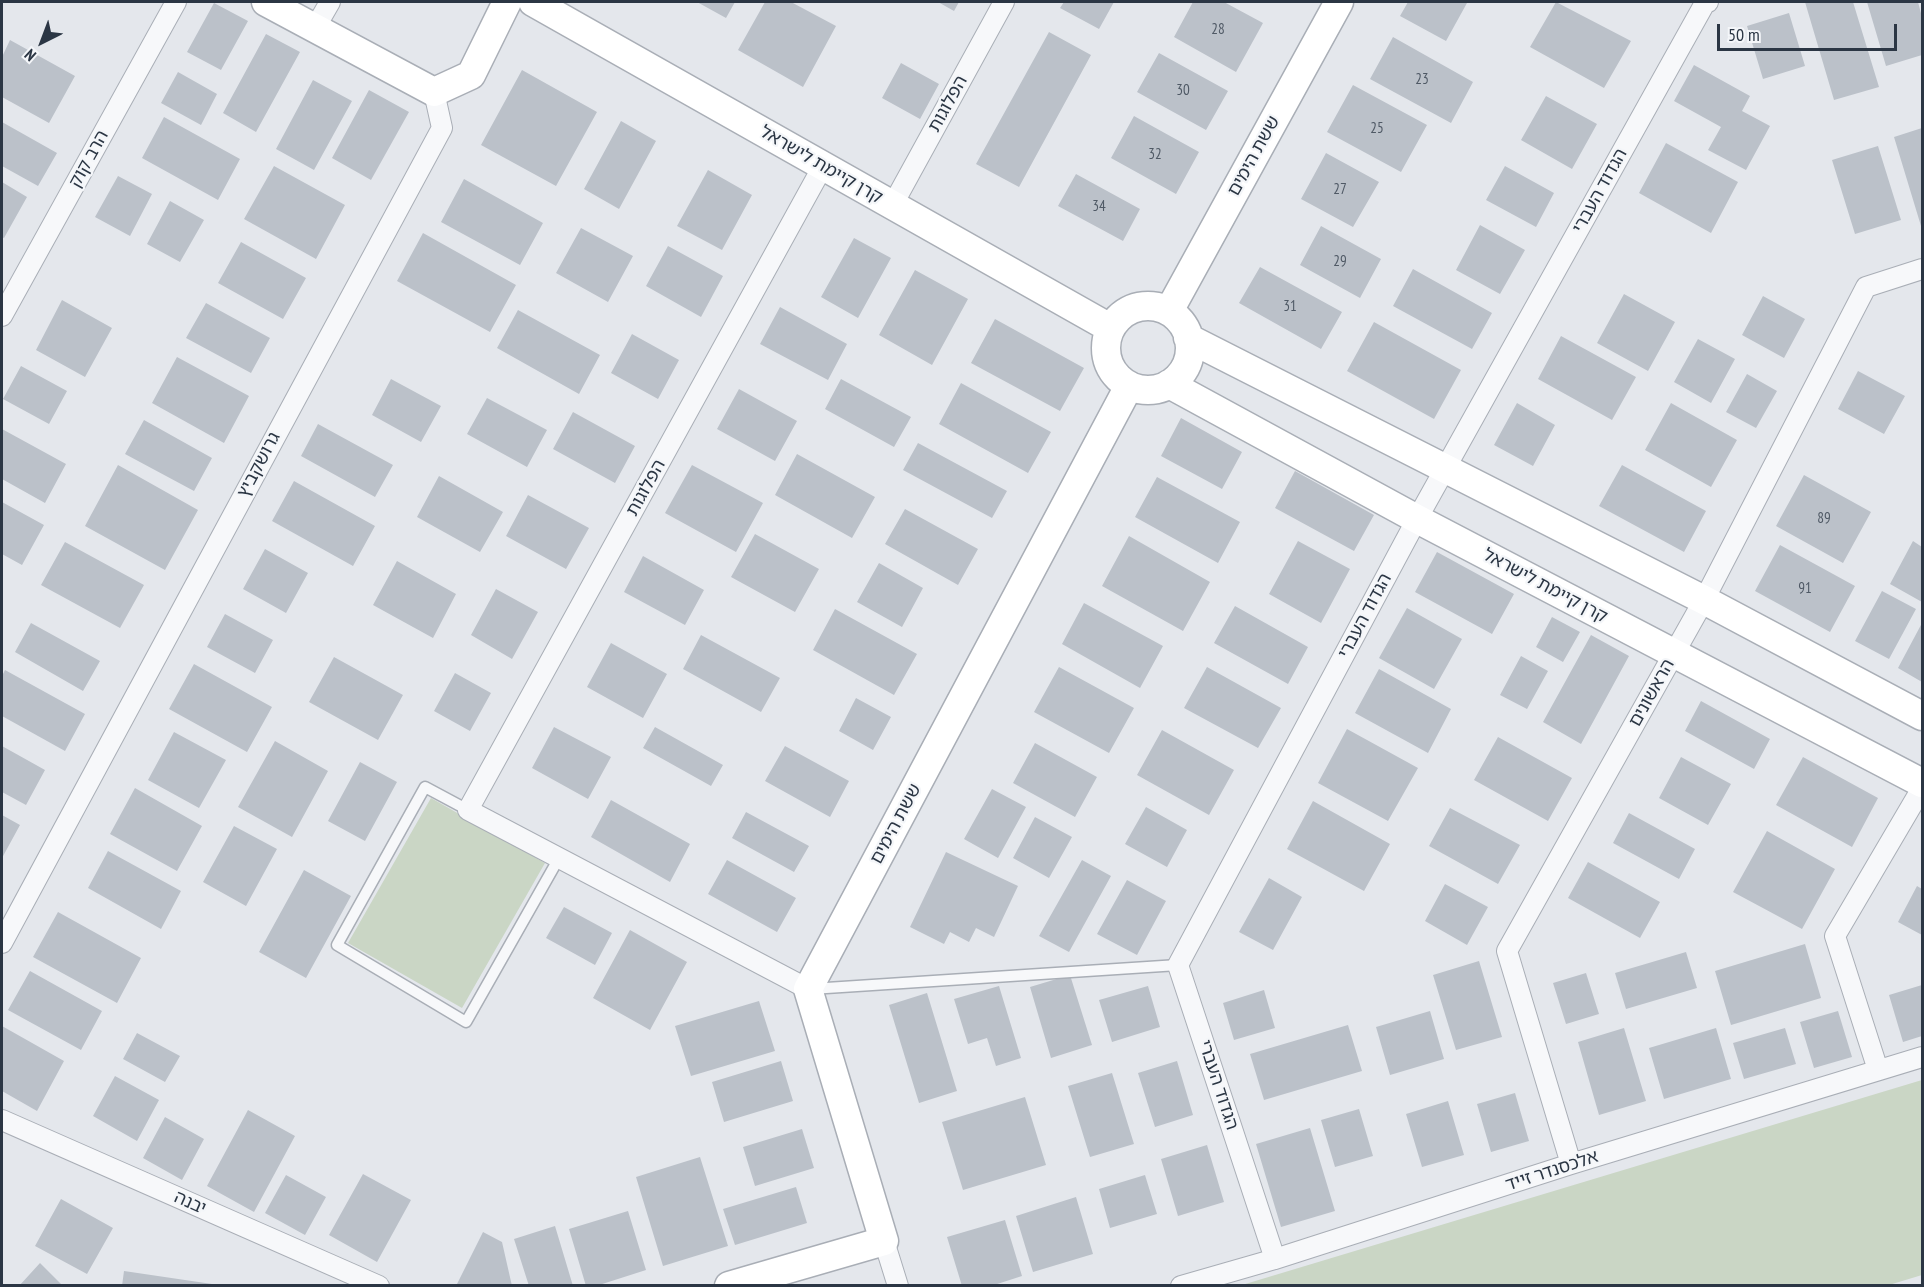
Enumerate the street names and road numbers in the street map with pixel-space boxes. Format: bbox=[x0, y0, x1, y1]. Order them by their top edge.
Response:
street label: הפלוגות bbox=[924, 72, 972, 136]
street label: ששת הימים bbox=[1223, 112, 1285, 200]
street label: קרן קיימת לישראל bbox=[756, 121, 886, 209]
street label: הרב קוק bbox=[65, 127, 113, 191]
street label: הגדוד העברי bbox=[1568, 145, 1632, 237]
street label: גרושקביץ bbox=[233, 429, 285, 501]
street label: הפלוגות bbox=[622, 456, 670, 520]
street label: קרן קיימת לישראל bbox=[1479, 544, 1611, 628]
street label: הגדוד העברי bbox=[1334, 570, 1396, 662]
street label: הראשונים bbox=[1625, 655, 1679, 731]
street label: ששת הימים bbox=[866, 780, 926, 868]
street label: הגדוד העברי bbox=[1193, 1037, 1243, 1133]
street label: אלכסנדר זייד bbox=[1503, 1146, 1601, 1196]
street label: יבנה bbox=[171, 1187, 209, 1219]

